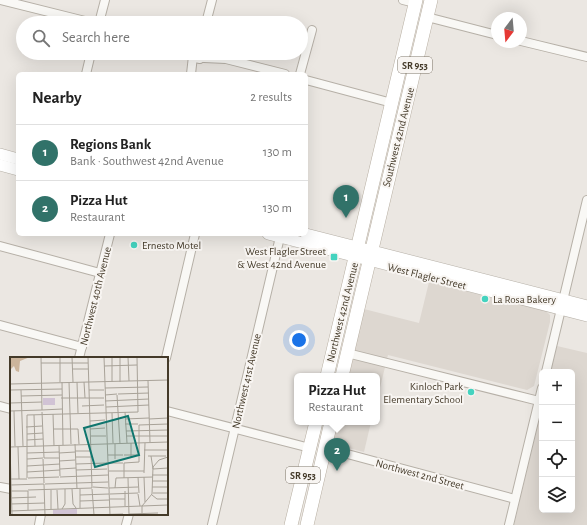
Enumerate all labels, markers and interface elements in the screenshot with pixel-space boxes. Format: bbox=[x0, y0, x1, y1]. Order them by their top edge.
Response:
north arrow bbox=[491, 12, 527, 48]
search box bbox=[16, 16, 308, 60]
icon: search bbox=[30, 27, 52, 49]
text: Search here bbox=[62, 30, 130, 45]
road number: SR 953 bbox=[398, 57, 432, 73]
street label: Southwest 42nd Avenue bbox=[381, 86, 416, 188]
text: Nearby bbox=[32, 89, 82, 106]
text: 2 results bbox=[250, 91, 292, 104]
text: Regions Bank bbox=[70, 137, 151, 152]
text: 1 bbox=[43, 146, 47, 159]
text: 130 m bbox=[263, 146, 292, 159]
text: Bank · Southwest 42nd Avenue bbox=[70, 155, 224, 168]
pin: 1 bbox=[333, 185, 359, 218]
text: Pizza Hut bbox=[70, 193, 128, 208]
text: 2 bbox=[42, 202, 48, 215]
text: 130 m bbox=[263, 202, 292, 215]
text: Restaurant bbox=[70, 211, 125, 224]
marker: Ernesto Motel bbox=[129, 240, 139, 250]
place label: Ernesto Motel bbox=[142, 240, 201, 251]
street label: Northwest 40th Avenue bbox=[78, 246, 113, 346]
place label: West Flagler Street & West 42nd Avenue bbox=[237, 246, 326, 270]
marker: West Flagler Street & West 42nd Avenue bbox=[329, 252, 339, 262]
street label: Northwest 42nd Avenue bbox=[325, 261, 360, 363]
street label: West Flagler Street bbox=[386, 261, 468, 292]
marker: La Rosa Bakery bbox=[480, 294, 490, 304]
place label: La Rosa Bakery bbox=[493, 294, 556, 305]
your location bbox=[289, 330, 309, 350]
street label: Northwest 41st Avenue bbox=[230, 332, 263, 430]
inset map bbox=[10, 357, 168, 515]
map controls bbox=[539, 369, 575, 513]
button: + bbox=[539, 369, 575, 405]
popup bbox=[294, 373, 380, 425]
place label: Kinloch Park Elementary School bbox=[383, 381, 463, 405]
text: Pizza Hut bbox=[308, 383, 366, 398]
marker: Kinloch Park Elementary School bbox=[466, 387, 476, 397]
text: Restaurant bbox=[308, 401, 363, 414]
button: − bbox=[539, 405, 575, 441]
pin: 2 bbox=[324, 438, 350, 471]
button: locate bbox=[539, 441, 575, 477]
street label: Northwest 2nd Street bbox=[375, 457, 466, 492]
road number: SR 953 bbox=[286, 467, 320, 483]
button: layers bbox=[539, 477, 575, 513]

